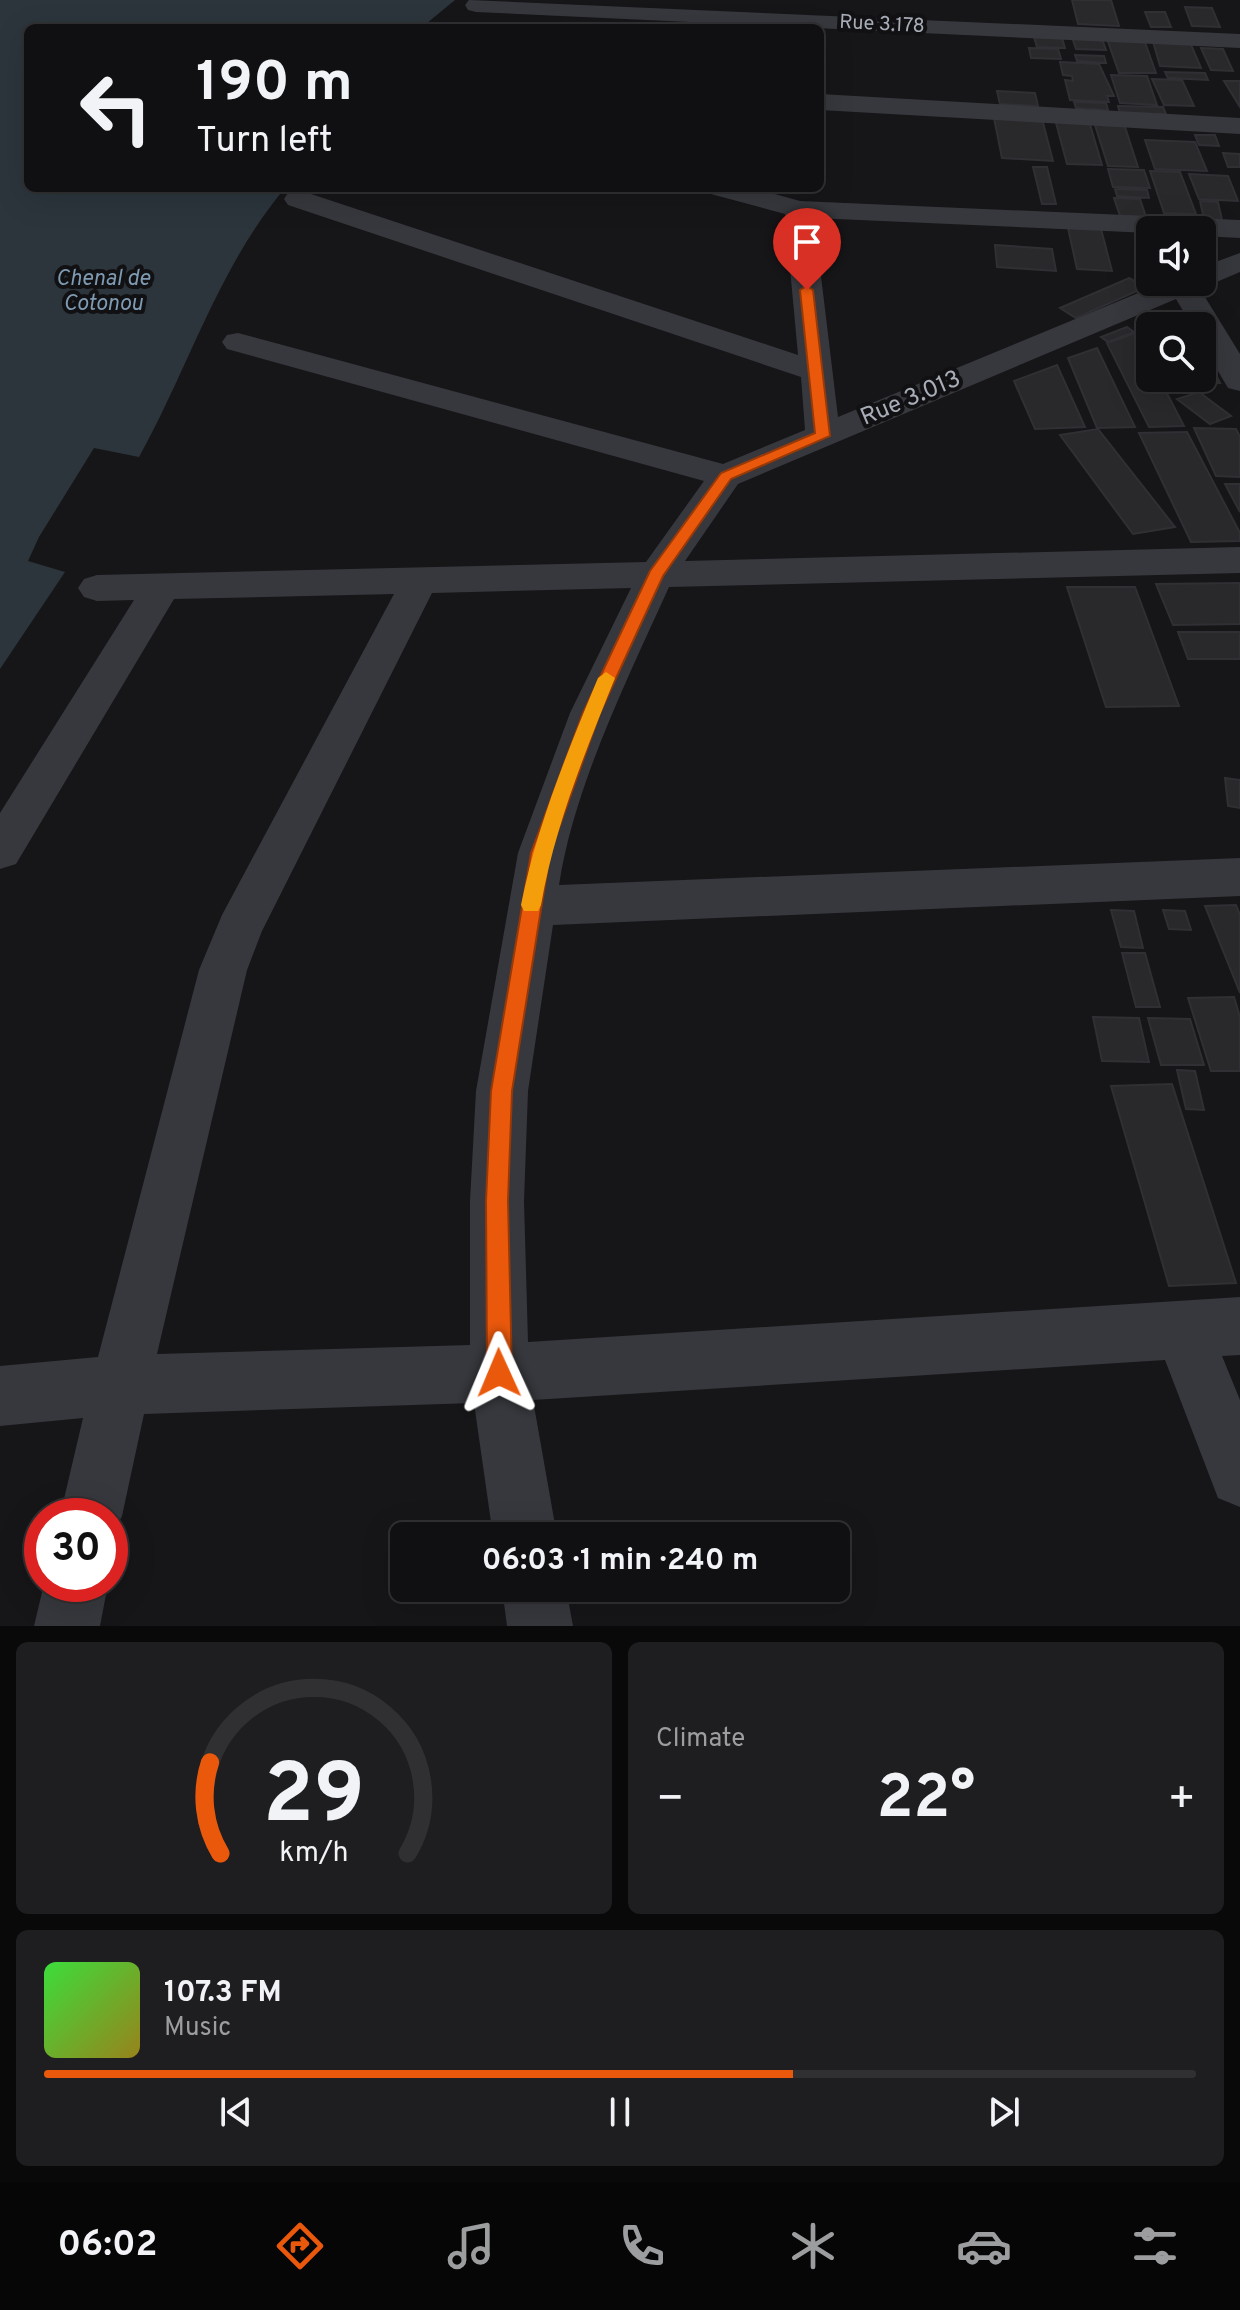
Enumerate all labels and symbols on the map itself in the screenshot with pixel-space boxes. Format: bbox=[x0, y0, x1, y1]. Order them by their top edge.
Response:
street label: Rue 3.178 bbox=[839, 10, 925, 40]
pin bbox=[773, 208, 841, 290]
water label: Chenal de Cotonou bbox=[56, 266, 151, 318]
street label: Rue 3.013 bbox=[856, 364, 966, 434]
position arrow bbox=[457, 1331, 541, 1415]
speed limit sign: 30 bbox=[24, 1498, 128, 1602]

